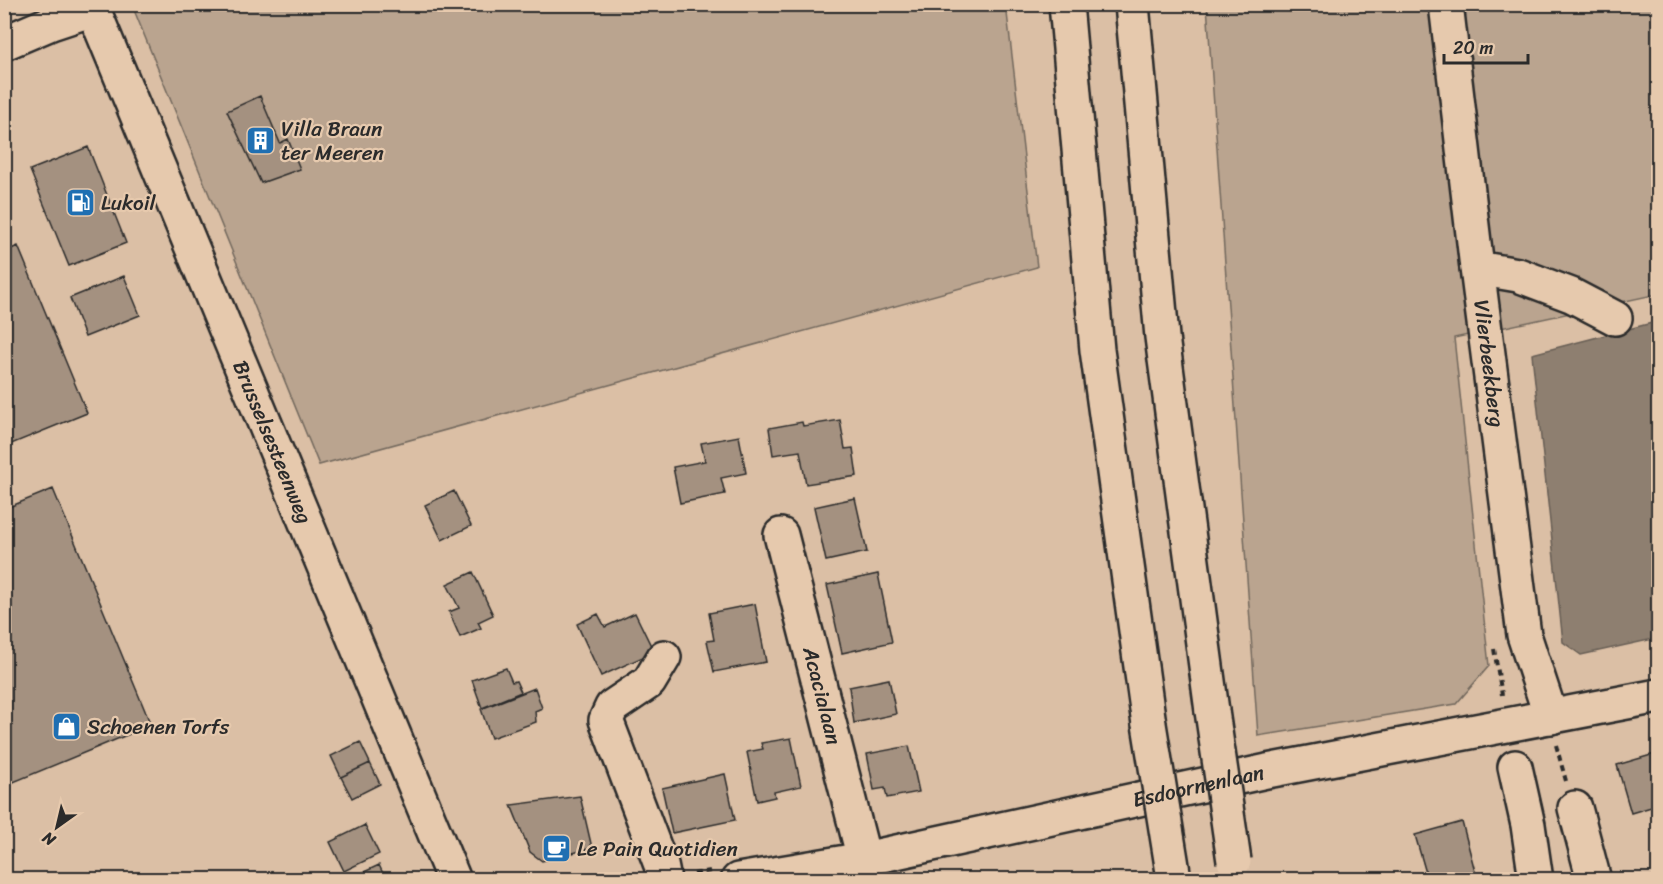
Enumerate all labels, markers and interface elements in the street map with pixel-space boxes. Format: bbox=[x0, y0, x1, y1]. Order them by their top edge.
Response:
scale bar bbox=[1444, 27, 1528, 65]
text: 20 m bbox=[1453, 32, 1493, 64]
place label: Villa Braun ter Meeren bbox=[281, 110, 384, 172]
building icon: Villa Braun ter Meeren bbox=[244, 125, 276, 157]
place label: Lukoil bbox=[101, 184, 157, 222]
fuel station icon: Lukoil bbox=[64, 187, 96, 219]
street label: Vlierbeekberg bbox=[1462, 297, 1516, 430]
street label: Brusselsesteenweg bbox=[222, 354, 323, 530]
street label: Acacialaan bbox=[791, 642, 853, 749]
place label: Schoenen Torfs bbox=[87, 708, 230, 746]
shop icon: Schoenen Torfs bbox=[50, 711, 82, 743]
street label: Esdoornenlaan bbox=[1129, 753, 1268, 819]
north arrow bbox=[27, 797, 87, 857]
text: N bbox=[35, 823, 62, 855]
place label: Le Pain Quotidien bbox=[577, 830, 738, 868]
cafe icon: Le Pain Quotidien bbox=[540, 833, 572, 865]

